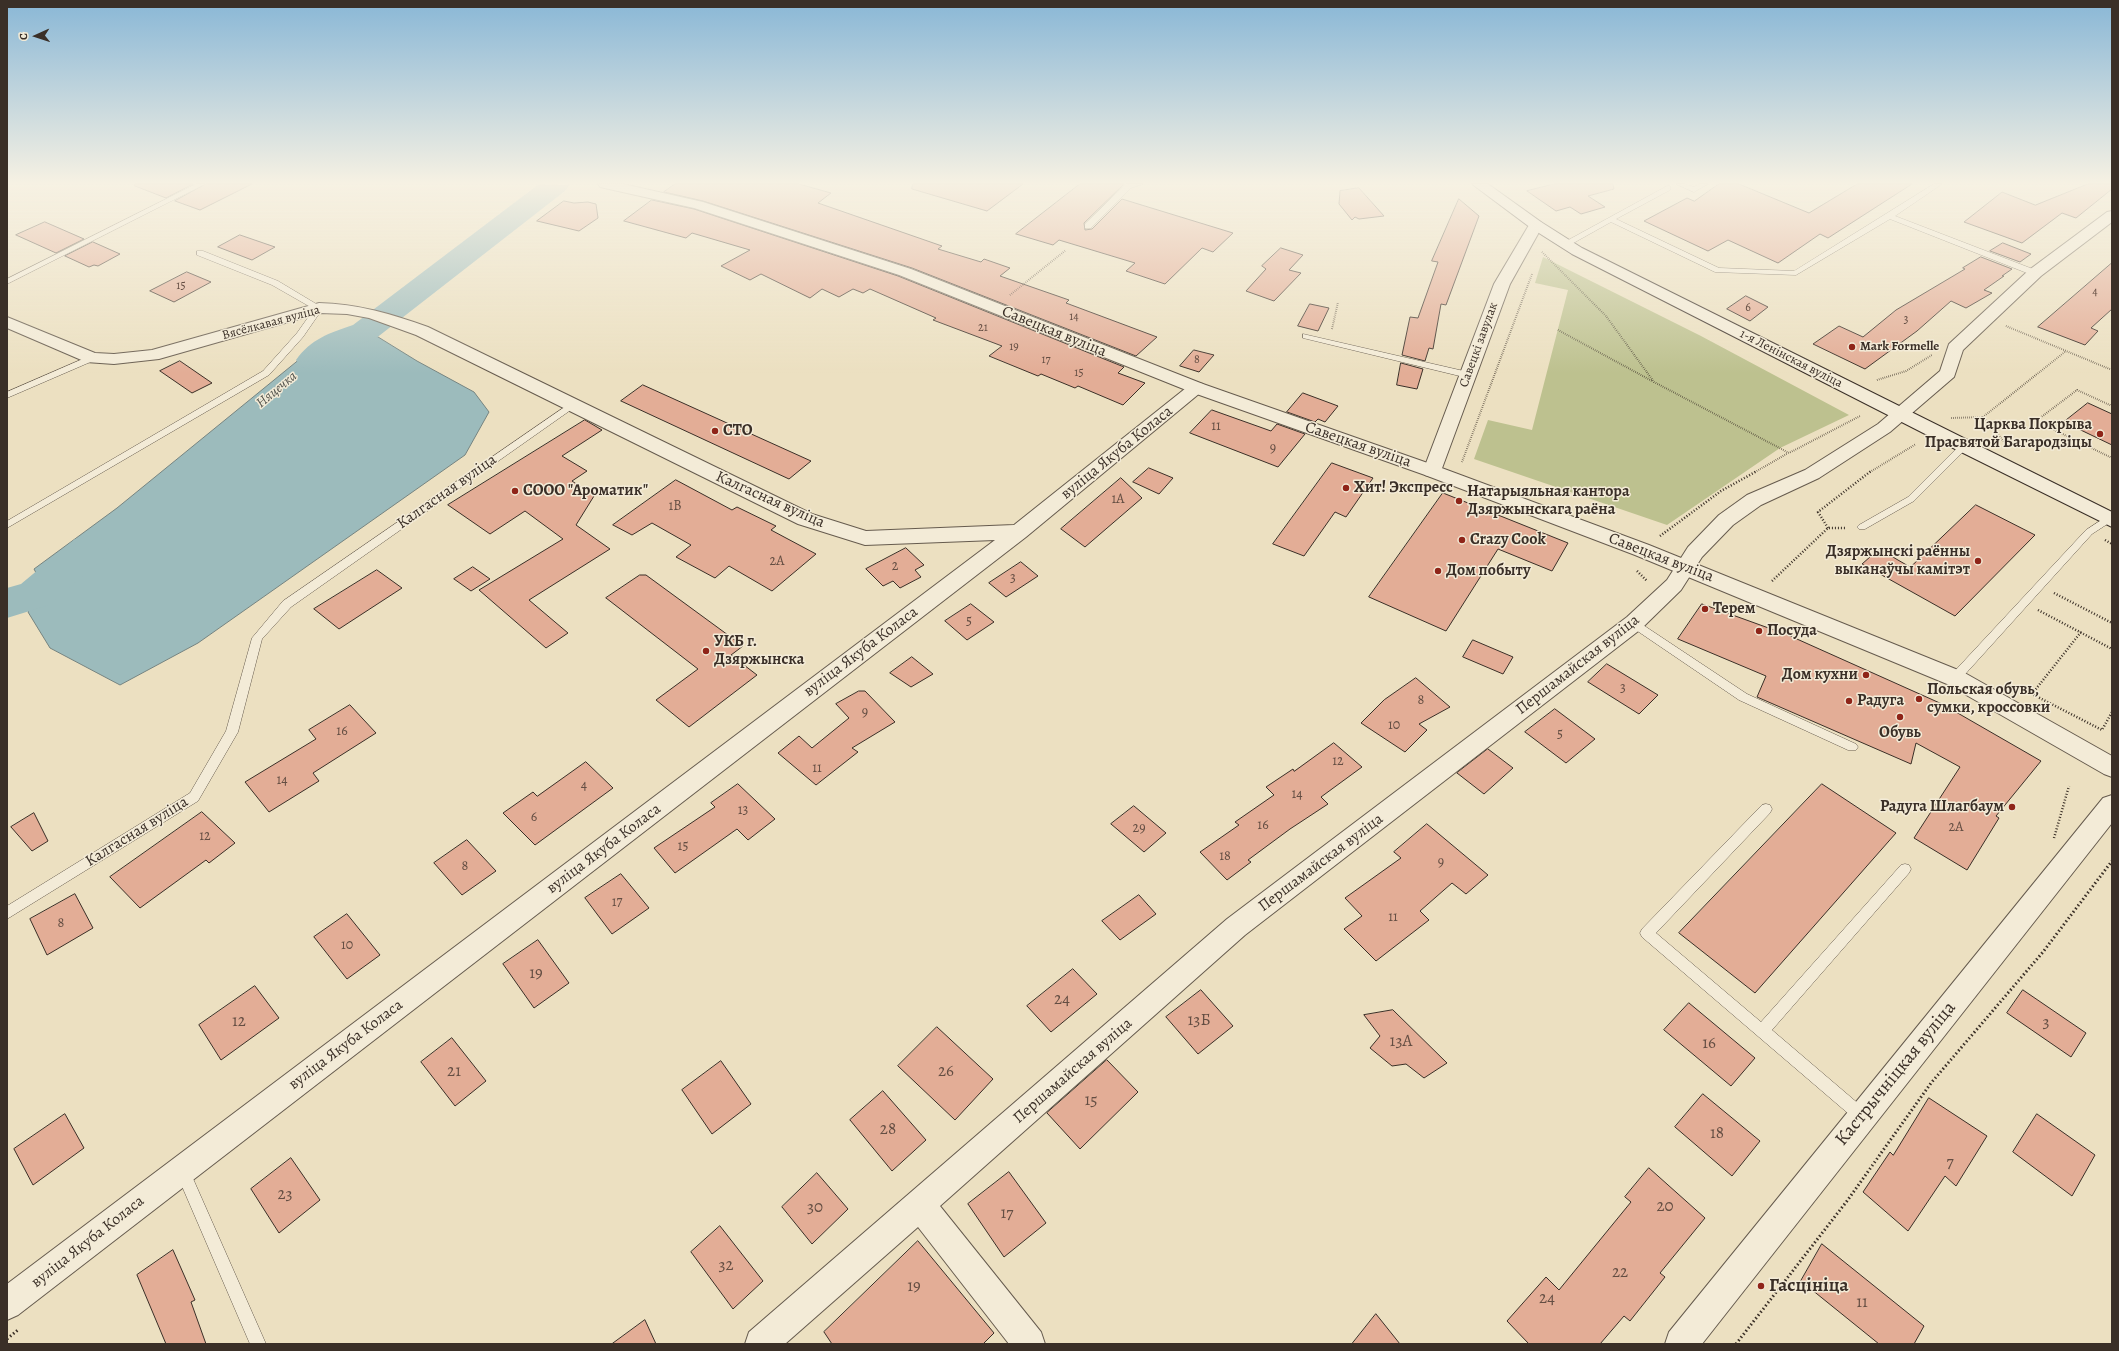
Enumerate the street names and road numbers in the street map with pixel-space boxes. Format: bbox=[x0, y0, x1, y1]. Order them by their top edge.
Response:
street label: Савецкі завулак bbox=[1456, 300, 1502, 390]
street label: Вясёлкавая вуліца bbox=[220, 302, 322, 344]
street label: Савецкая вуліца bbox=[999, 302, 1109, 362]
street label: 1-я Ленінская вуліца bbox=[1737, 326, 1845, 392]
street label: вуліца Якуба Коласа bbox=[1057, 402, 1177, 504]
street label: Савецкая вуліца bbox=[1302, 418, 1414, 472]
street label: Калгасная вуліца bbox=[393, 450, 501, 534]
street label: Калгасная вуліца bbox=[712, 467, 828, 533]
street label: Савецкая вуліца bbox=[1606, 529, 1716, 587]
street label: вуліца Якуба Коласа bbox=[800, 603, 922, 701]
street label: Першамайская вуліца bbox=[1512, 611, 1644, 719]
street label: Калгасная вуліца bbox=[82, 793, 192, 871]
street label: вуліца Якуба Коласа bbox=[543, 800, 665, 898]
street label: Першамайская вуліца bbox=[1255, 810, 1387, 916]
street label: вуліца Якуба Коласа bbox=[285, 996, 407, 1094]
street label: Кастрычніцкая вуліца bbox=[1831, 997, 1961, 1151]
street label: Першамайская вуліца bbox=[1010, 1014, 1136, 1128]
street label: вуліца Якуба Коласа bbox=[28, 1192, 148, 1292]

